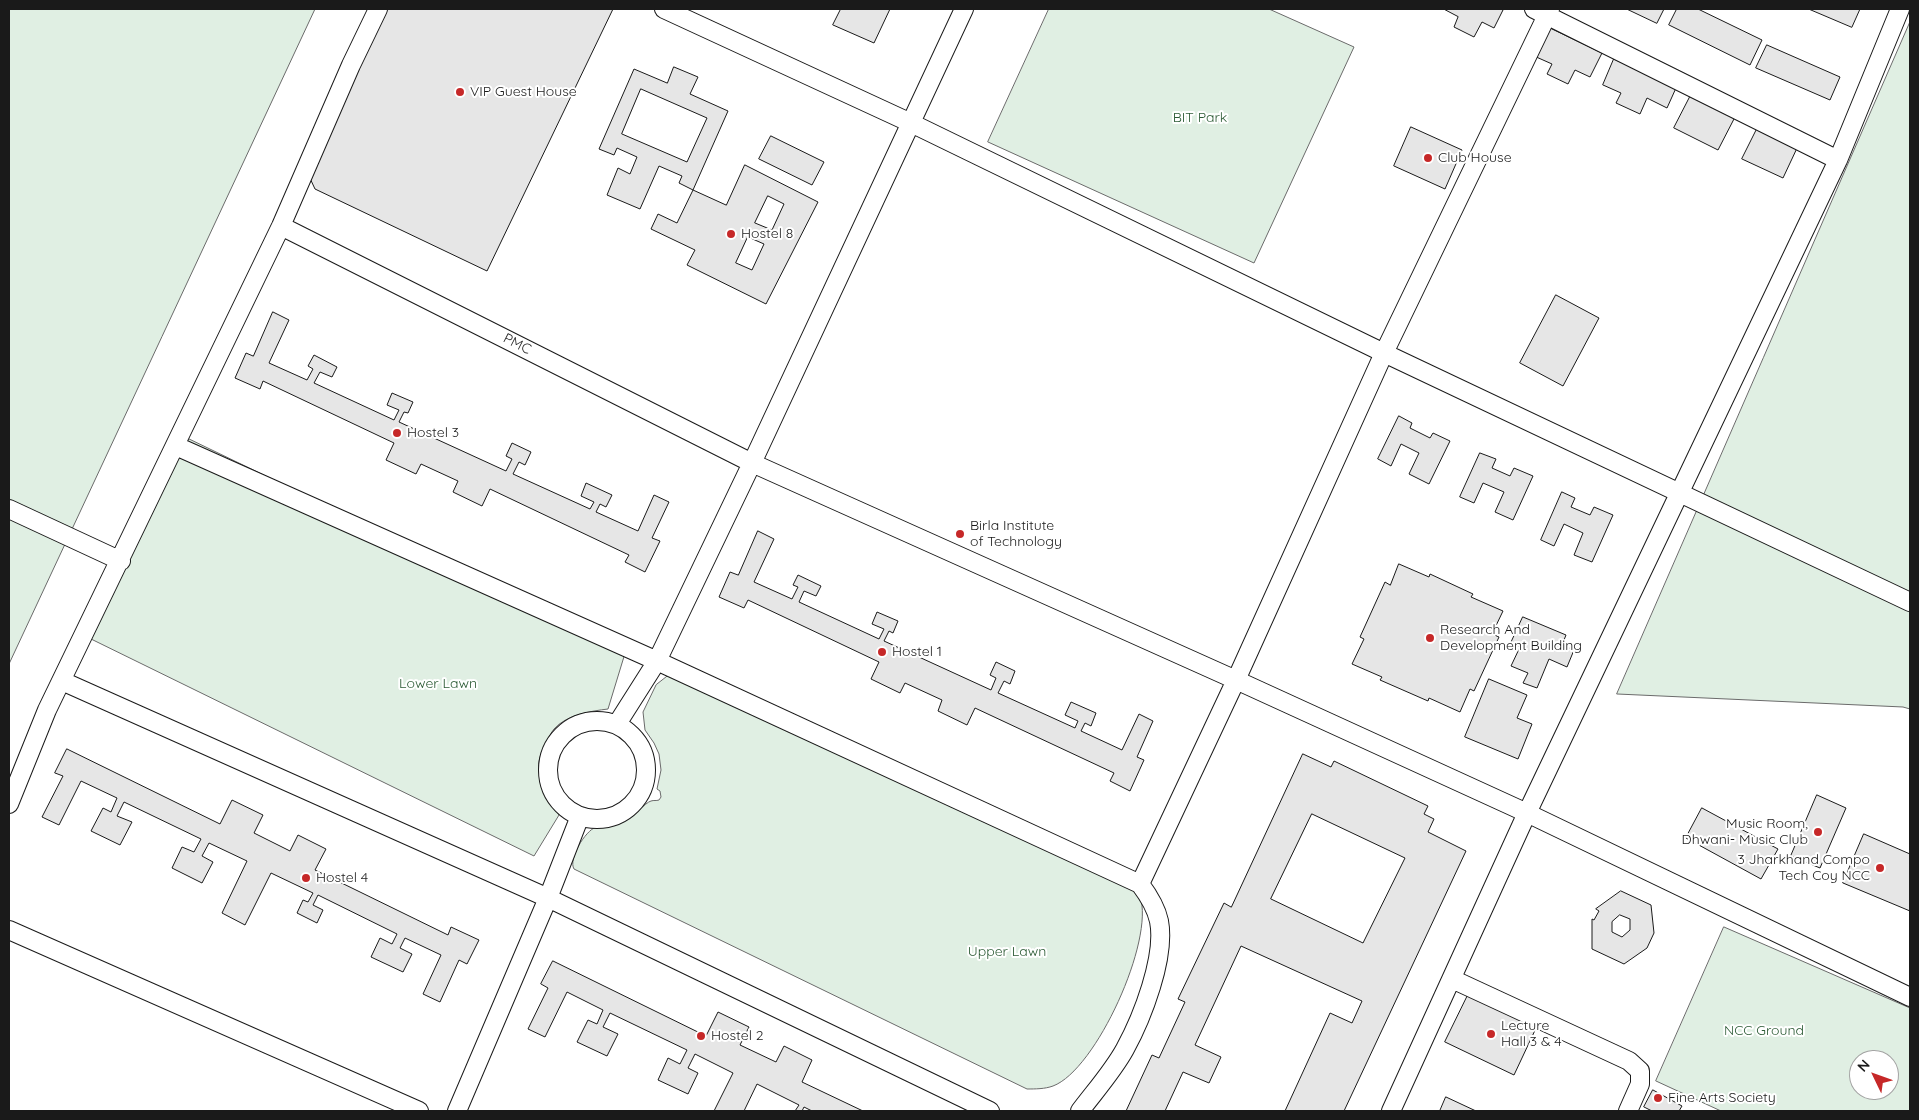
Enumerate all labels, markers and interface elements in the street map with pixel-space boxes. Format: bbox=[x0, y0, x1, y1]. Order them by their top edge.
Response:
place label: VIP Guest House bbox=[470, 84, 577, 100]
marker: VIP Guest House bbox=[454, 86, 466, 98]
park label: BIT Park bbox=[1173, 110, 1227, 126]
place label: Club House bbox=[1438, 150, 1512, 166]
marker: Club House bbox=[1422, 152, 1434, 164]
place label: Hostel 8 bbox=[741, 226, 793, 242]
marker: Hostel 8 bbox=[725, 228, 737, 240]
street label: PMC bbox=[500, 330, 534, 358]
place label: Hostel 3 bbox=[407, 425, 459, 441]
marker: Hostel 3 bbox=[391, 427, 403, 439]
place label: Birla Institute of Technology bbox=[970, 518, 1062, 550]
marker: Birla Institute of Technology bbox=[954, 528, 966, 540]
place label: Research And Development Building bbox=[1440, 622, 1582, 654]
marker: Research And Development Building bbox=[1424, 632, 1436, 644]
place label: Hostel 1 bbox=[892, 644, 942, 660]
marker: Hostel 1 bbox=[876, 646, 888, 658]
park label: Lower Lawn bbox=[399, 676, 477, 692]
place label: Music Room, Dhwani- Music Club bbox=[1682, 816, 1808, 849]
marker: Music Room, Dhwani- Music Club bbox=[1812, 826, 1824, 838]
place label: 3 Jharkhand Compo Tech Coy NCC bbox=[1737, 852, 1870, 884]
marker: 3 Jharkhand Compo Tech Coy NCC bbox=[1874, 862, 1886, 874]
place label: Hostel 4 bbox=[316, 870, 368, 886]
marker: Hostel 4 bbox=[300, 872, 312, 884]
park label: Upper Lawn bbox=[968, 944, 1046, 960]
place label: Lecture Hall 3 & 4 bbox=[1501, 1018, 1562, 1050]
park label: NCC Ground bbox=[1724, 1023, 1804, 1039]
place label: Hostel 2 bbox=[711, 1028, 763, 1044]
marker: Lecture Hall 3 & 4 bbox=[1485, 1028, 1497, 1040]
marker: Hostel 2 bbox=[695, 1030, 707, 1042]
north arrow bbox=[1849, 1050, 1899, 1100]
text: N bbox=[1853, 1056, 1874, 1075]
place label: Fine Arts Society bbox=[1668, 1090, 1776, 1106]
marker: Fine Arts Society bbox=[1652, 1092, 1664, 1104]

